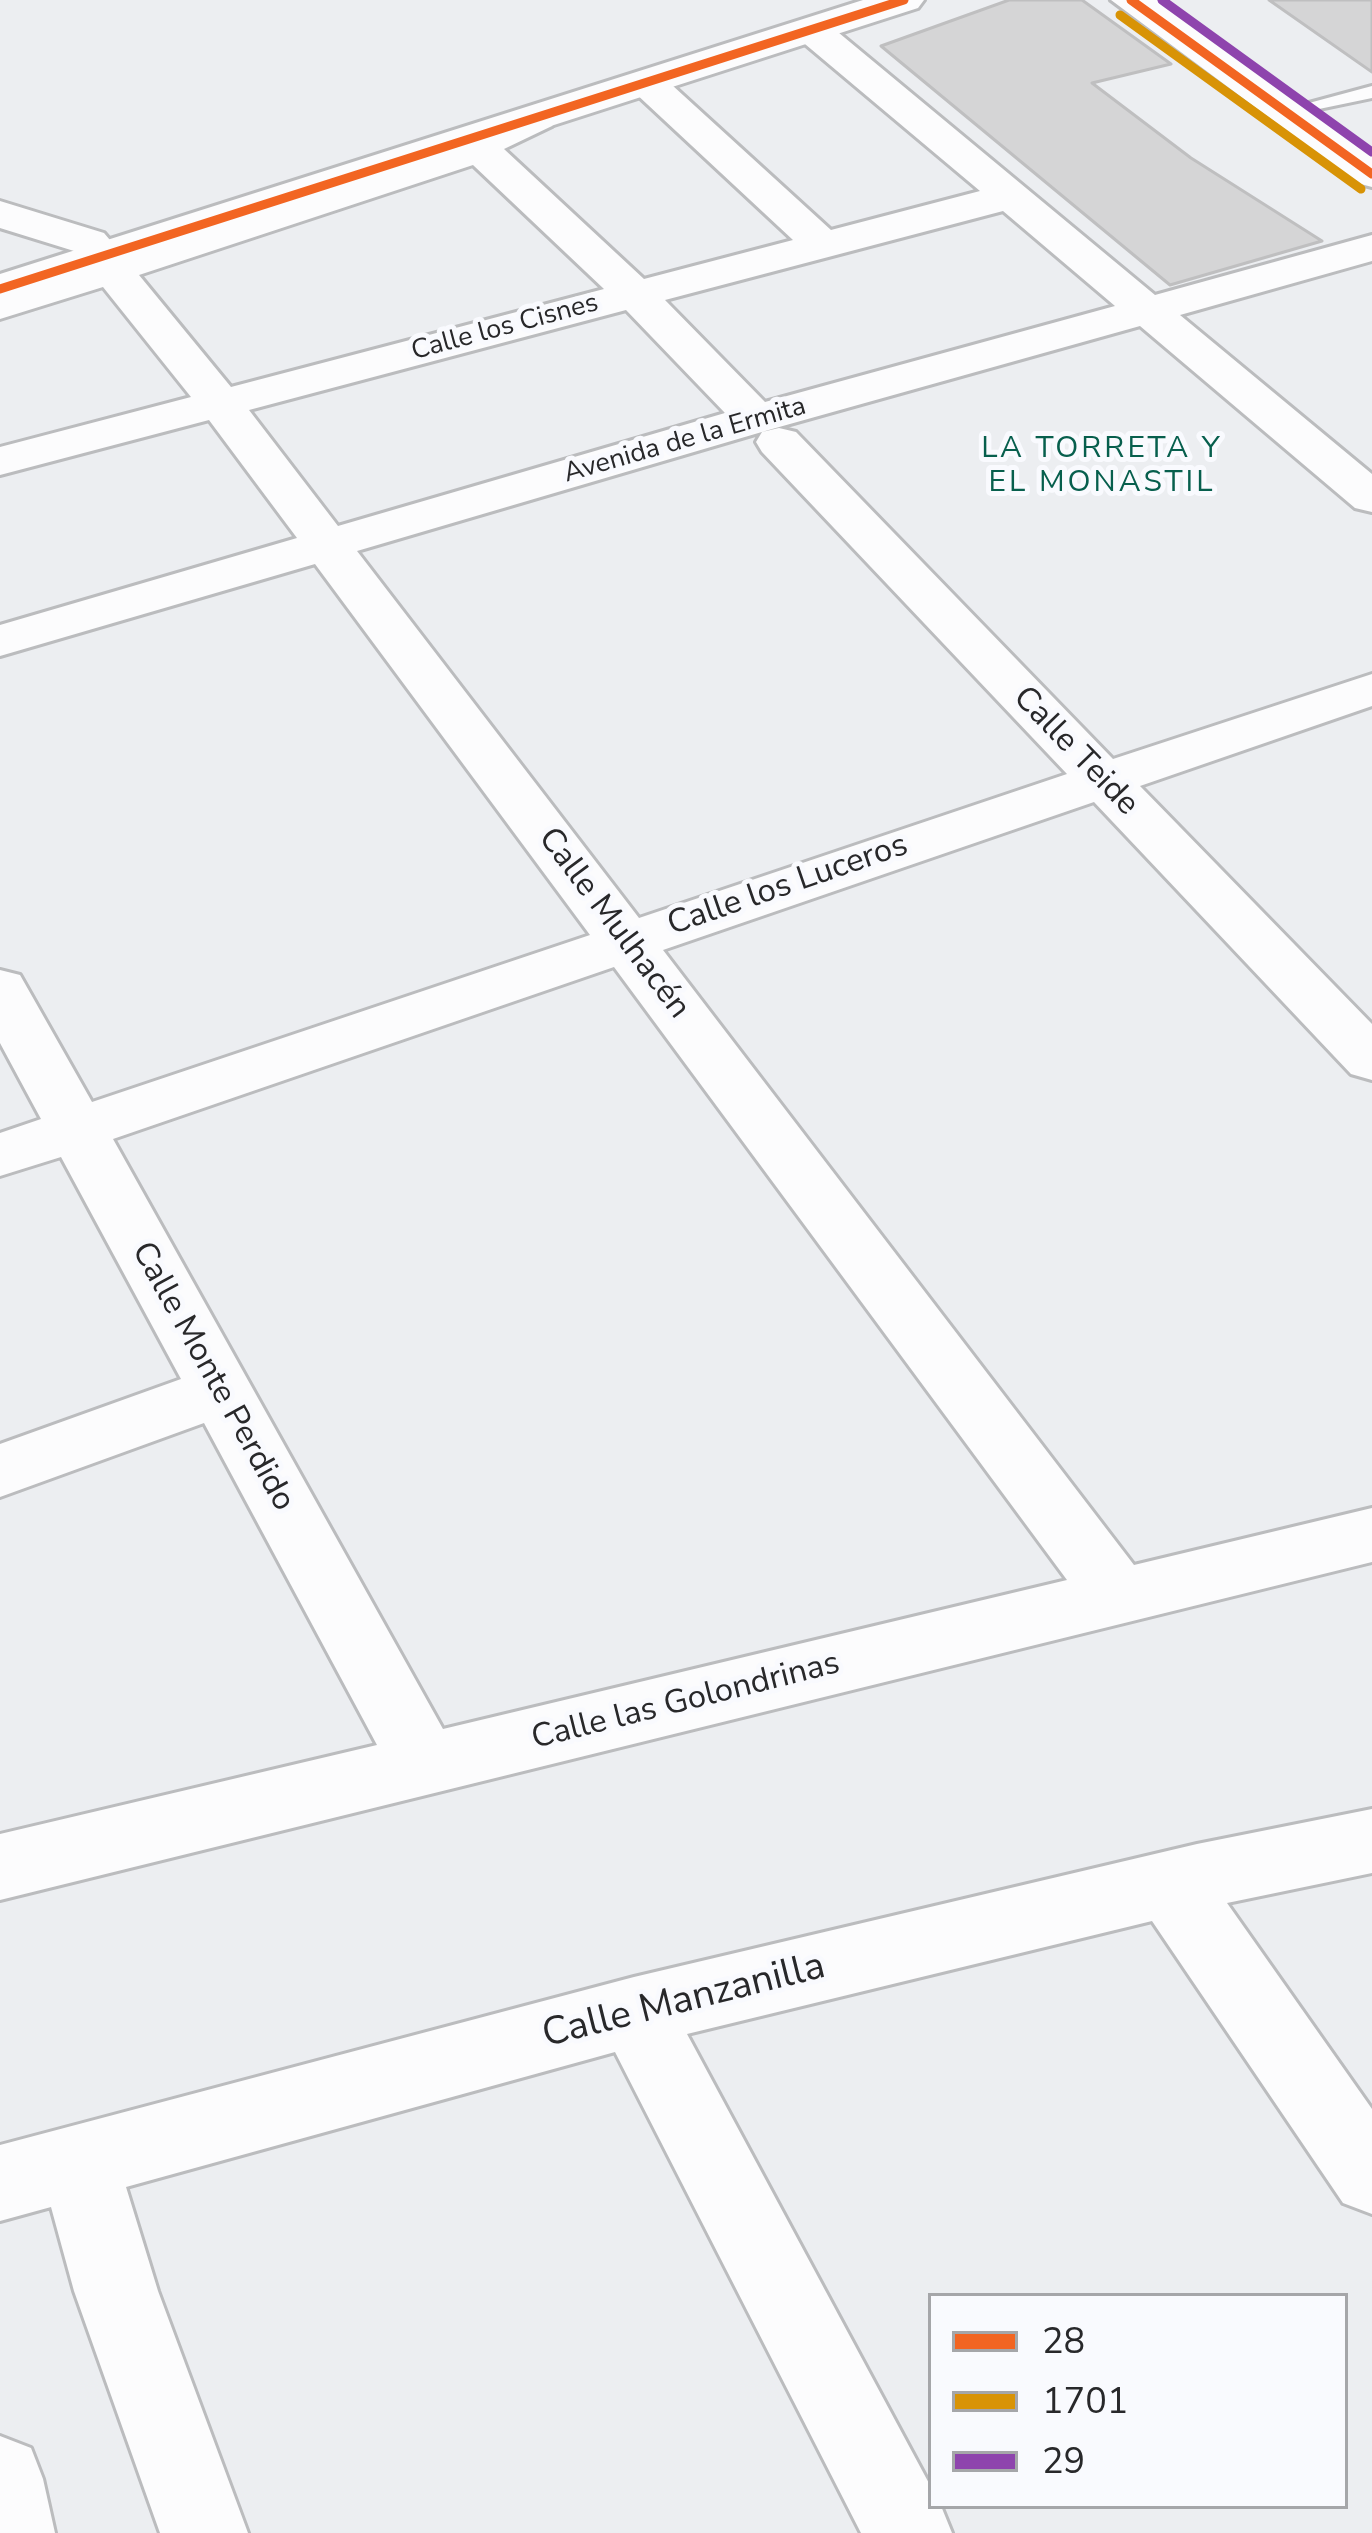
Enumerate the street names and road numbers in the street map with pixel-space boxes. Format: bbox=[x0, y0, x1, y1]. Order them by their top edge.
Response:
street label: Calle los Cisnes bbox=[408, 287, 602, 369]
street label: Avenida de la Ermita bbox=[560, 391, 810, 491]
street label: Calle Teide bbox=[1004, 679, 1146, 825]
street label: Calle Mulhacén bbox=[528, 821, 698, 1027]
street label: Calle los Luceros bbox=[663, 826, 913, 946]
street label: Calle Monte Perdido bbox=[122, 1236, 302, 1518]
street label: Calle las Golondrinas bbox=[528, 1645, 844, 1759]
street label: Calle Manzanilla bbox=[538, 1944, 830, 2060]

